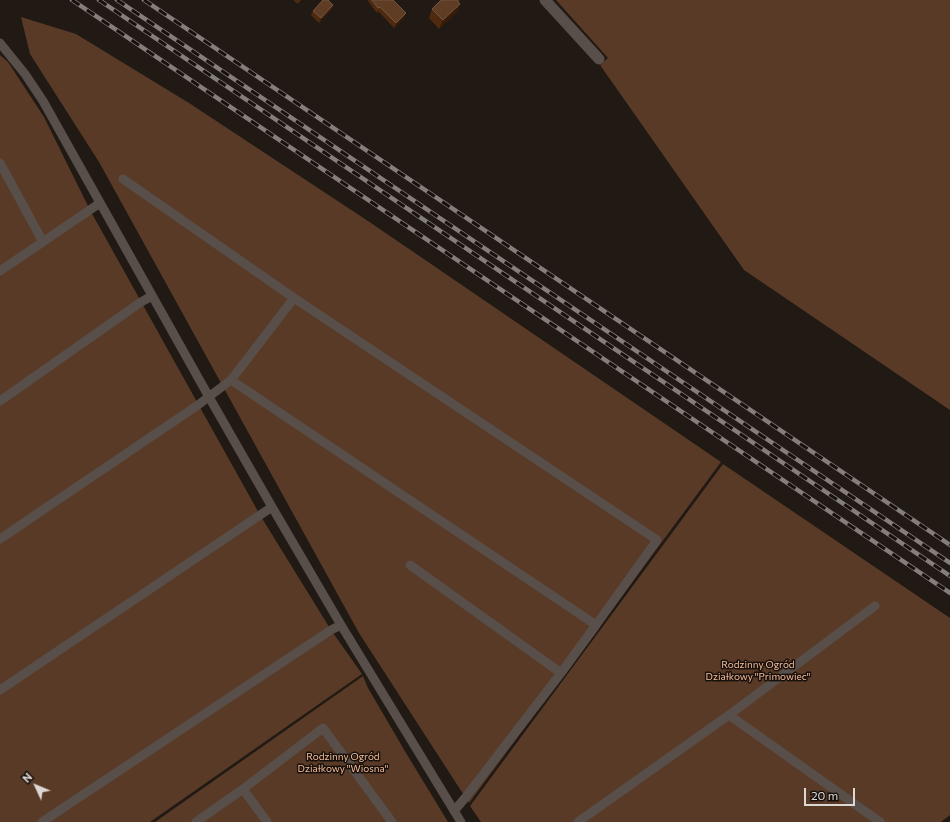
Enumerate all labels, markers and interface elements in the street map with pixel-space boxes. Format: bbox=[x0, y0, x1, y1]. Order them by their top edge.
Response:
park label: Rodzinny Ogród Działkowy "Primowiec" bbox=[706, 659, 810, 682]
park label: Rodzinny Ogród Działkowy "Wiosna" bbox=[298, 751, 388, 774]
north arrow bbox=[16, 766, 56, 806]
text: N bbox=[19, 770, 35, 785]
scale bar bbox=[806, 780, 857, 806]
text: 20 m bbox=[811, 788, 838, 802]

